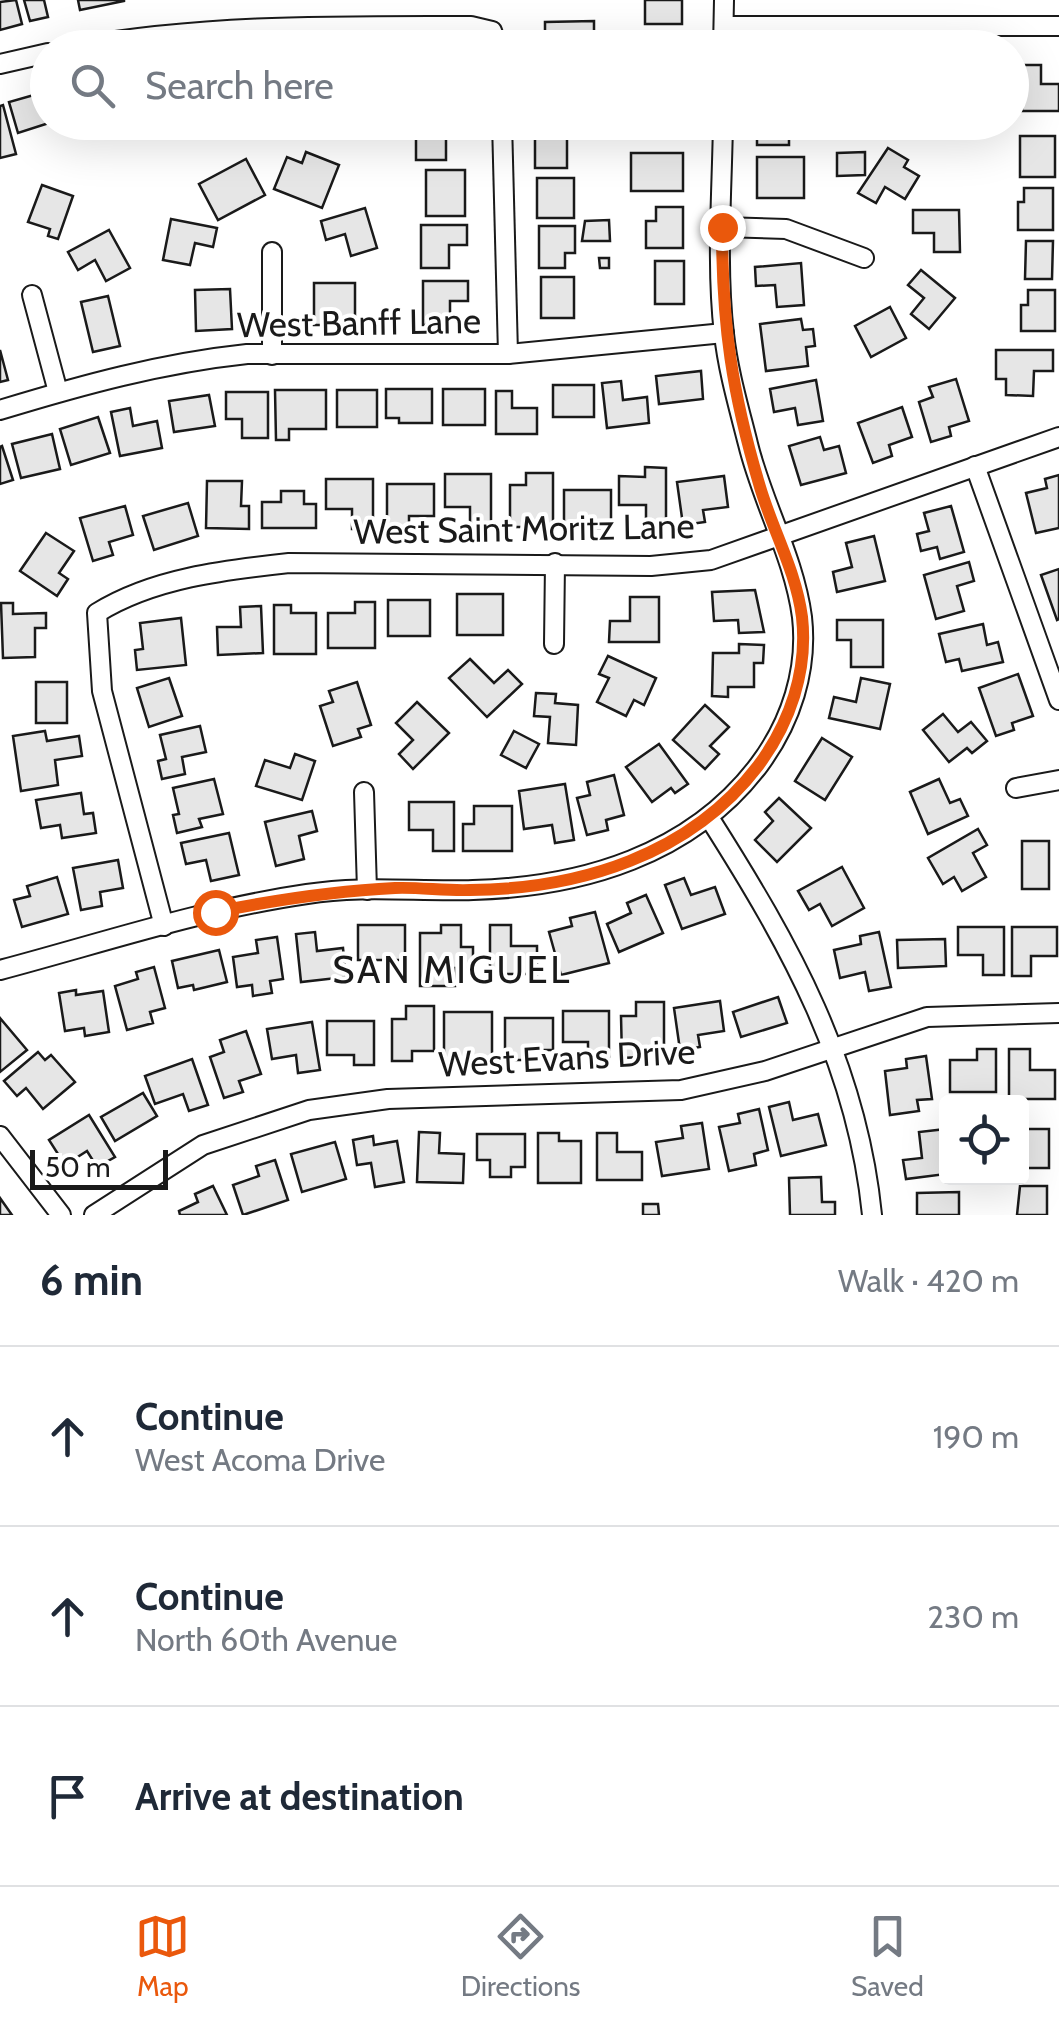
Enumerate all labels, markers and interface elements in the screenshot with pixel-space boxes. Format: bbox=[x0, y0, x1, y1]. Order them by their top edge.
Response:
search box bbox=[30, 30, 1029, 140]
icon: search bbox=[65, 58, 120, 113]
text: Search here bbox=[145, 62, 334, 109]
route end bbox=[700, 205, 746, 251]
street label: West Banff Lane bbox=[237, 299, 481, 346]
street label: West Saint Moritz Lane bbox=[353, 504, 695, 553]
route start bbox=[193, 890, 239, 936]
district label: SAN MIGUEL bbox=[332, 946, 572, 993]
street label: West Evans Drive bbox=[438, 1029, 696, 1086]
map controls bbox=[939, 1095, 1029, 1185]
button: locate bbox=[939, 1095, 1029, 1185]
scale bar bbox=[30, 1145, 168, 1190]
text: 50 m bbox=[45, 1150, 111, 1184]
text: 6 min bbox=[40, 1254, 143, 1306]
text: Walk · 420 m bbox=[838, 1261, 1019, 1300]
text: Continue bbox=[135, 1393, 284, 1440]
icon: ahead bbox=[40, 1409, 95, 1464]
text: 190 m bbox=[933, 1417, 1019, 1456]
text: West Acoma Drive bbox=[135, 1440, 385, 1479]
text: Continue bbox=[135, 1573, 284, 1620]
icon: ahead bbox=[40, 1589, 95, 1644]
text: 230 m bbox=[927, 1597, 1019, 1636]
text: North 60th Avenue bbox=[135, 1620, 397, 1659]
icon: arrive bbox=[40, 1769, 95, 1824]
text: Arrive at destination bbox=[135, 1773, 464, 1820]
tab: Map bbox=[135, 1909, 190, 2003]
tab: Directions bbox=[461, 1909, 580, 2003]
tab: Saved bbox=[851, 1909, 924, 2003]

